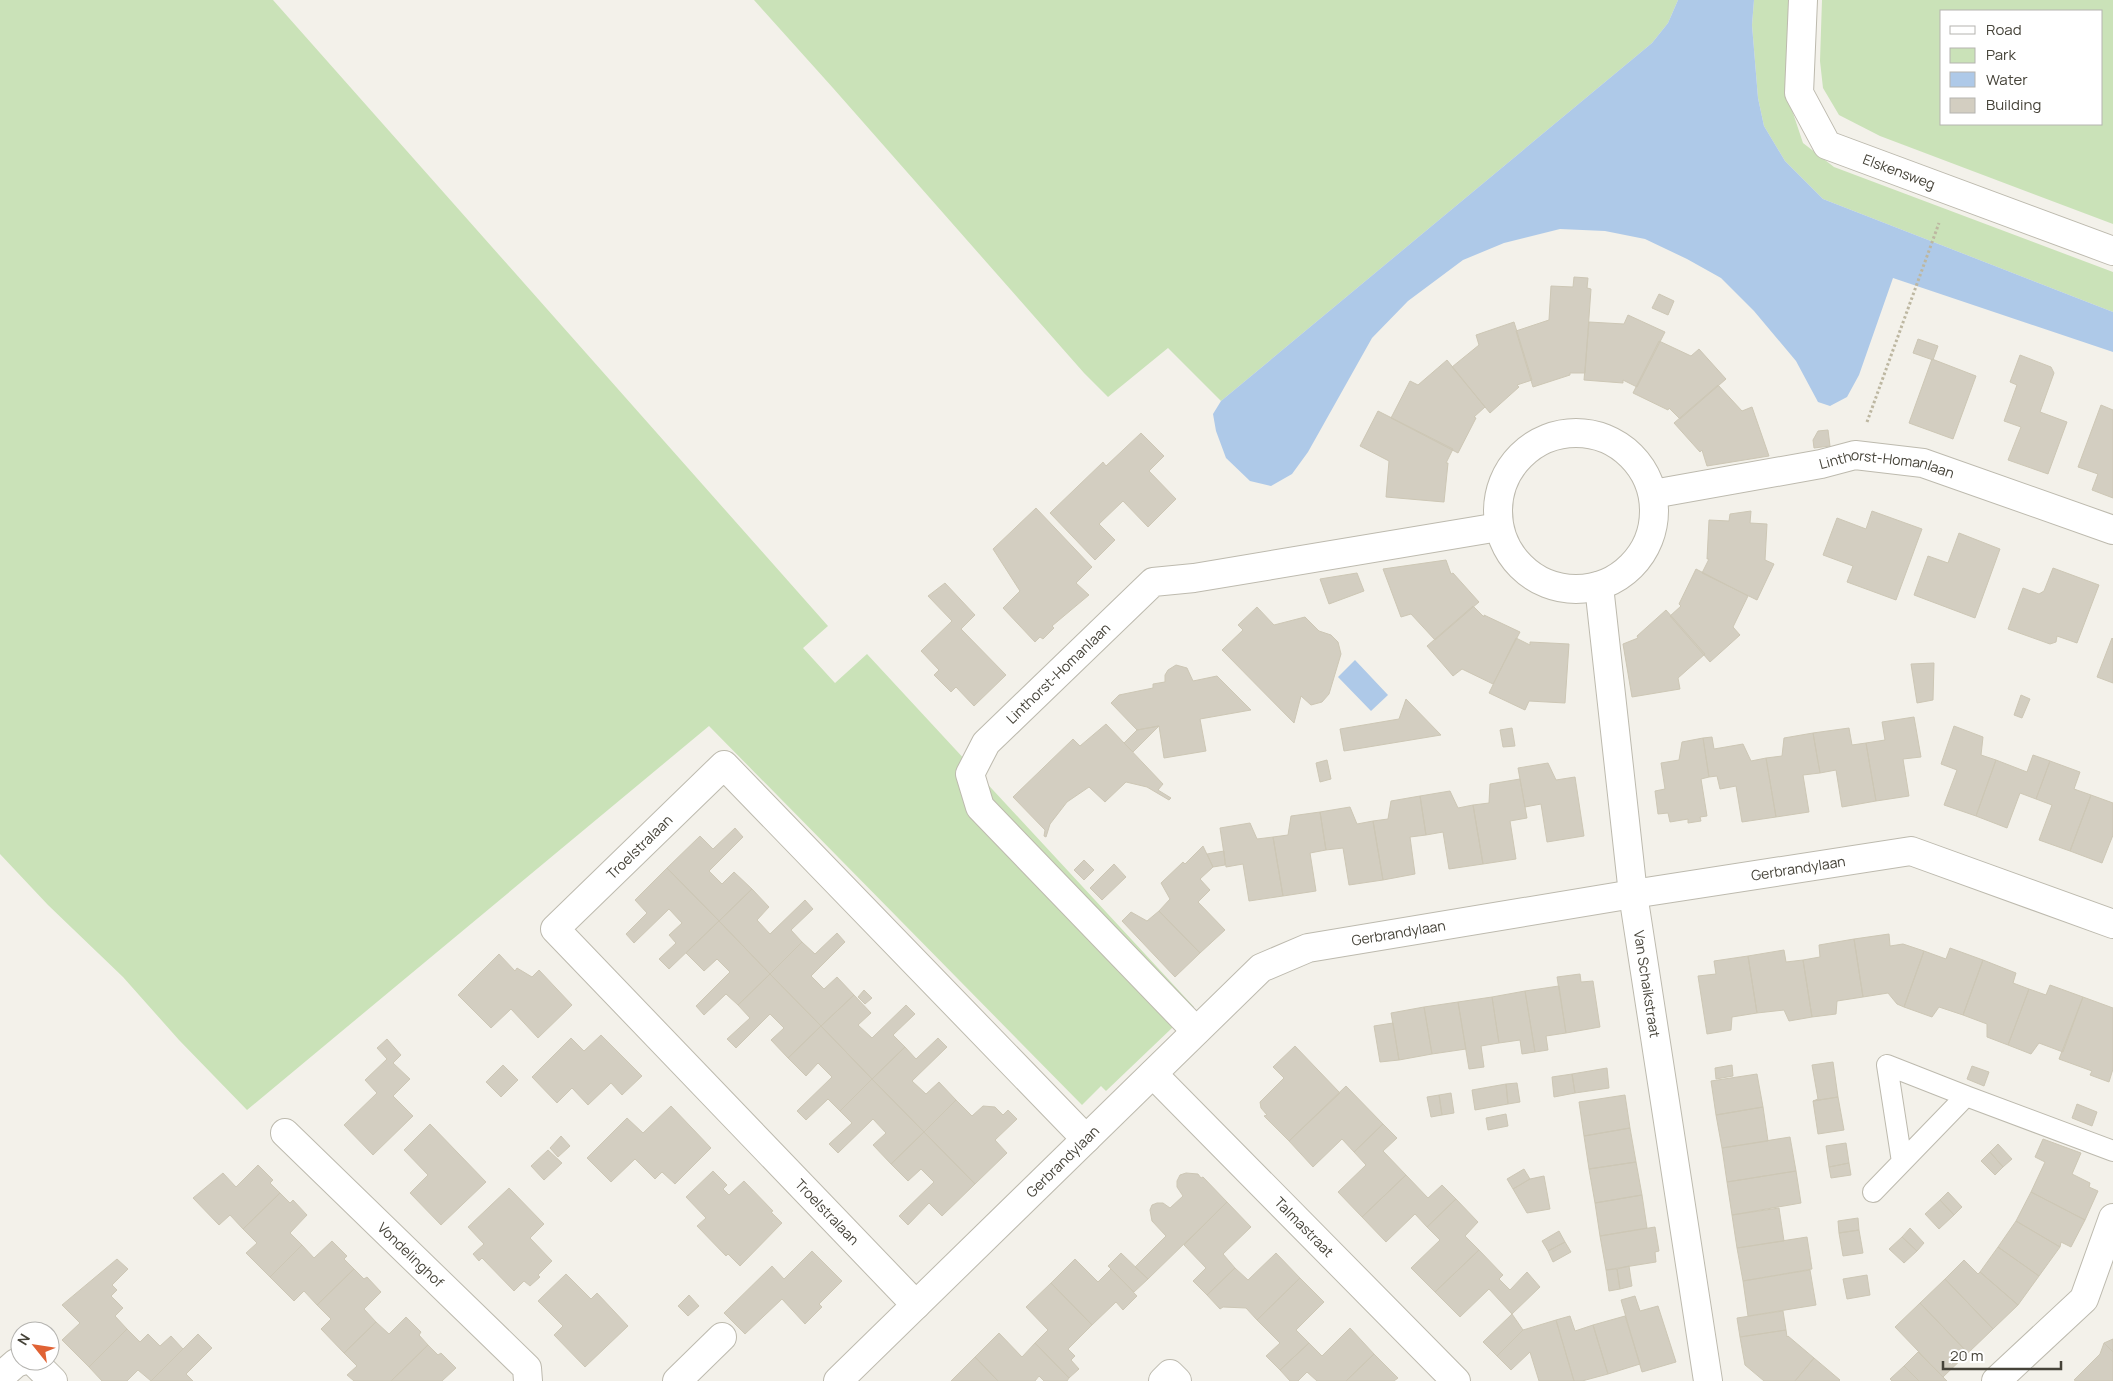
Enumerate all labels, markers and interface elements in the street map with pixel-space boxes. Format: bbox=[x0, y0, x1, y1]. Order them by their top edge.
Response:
legend bbox=[1940, 10, 2103, 125]
text: Road bbox=[1986, 19, 2022, 40]
text: Park bbox=[1986, 44, 2016, 65]
text: Water bbox=[1986, 69, 2028, 90]
text: Building bbox=[1986, 94, 2041, 115]
street label: Elskensweg bbox=[1860, 149, 1938, 193]
street label: Linthorst-Homanlaan bbox=[1817, 445, 1957, 482]
street label: Linthorst-Homanlaan bbox=[1002, 618, 1114, 728]
street label: Troelstralaan bbox=[602, 810, 676, 883]
street label: Gerbrandylaan bbox=[1750, 851, 1847, 885]
street label: Gerbrandylaan bbox=[1350, 915, 1447, 950]
street label: Van Schaikstraat bbox=[1630, 929, 1665, 1039]
street label: Gerbrandylaan bbox=[1022, 1121, 1103, 1201]
street label: Troelstralaan bbox=[791, 1175, 864, 1249]
street label: Talmastraat bbox=[1271, 1193, 1338, 1261]
street label: Vondelinghof bbox=[374, 1218, 448, 1291]
north arrow bbox=[10, 1321, 60, 1371]
text: N bbox=[13, 1330, 34, 1348]
scale bar bbox=[1943, 1338, 2060, 1370]
text: 20 m bbox=[1950, 1345, 1983, 1366]

